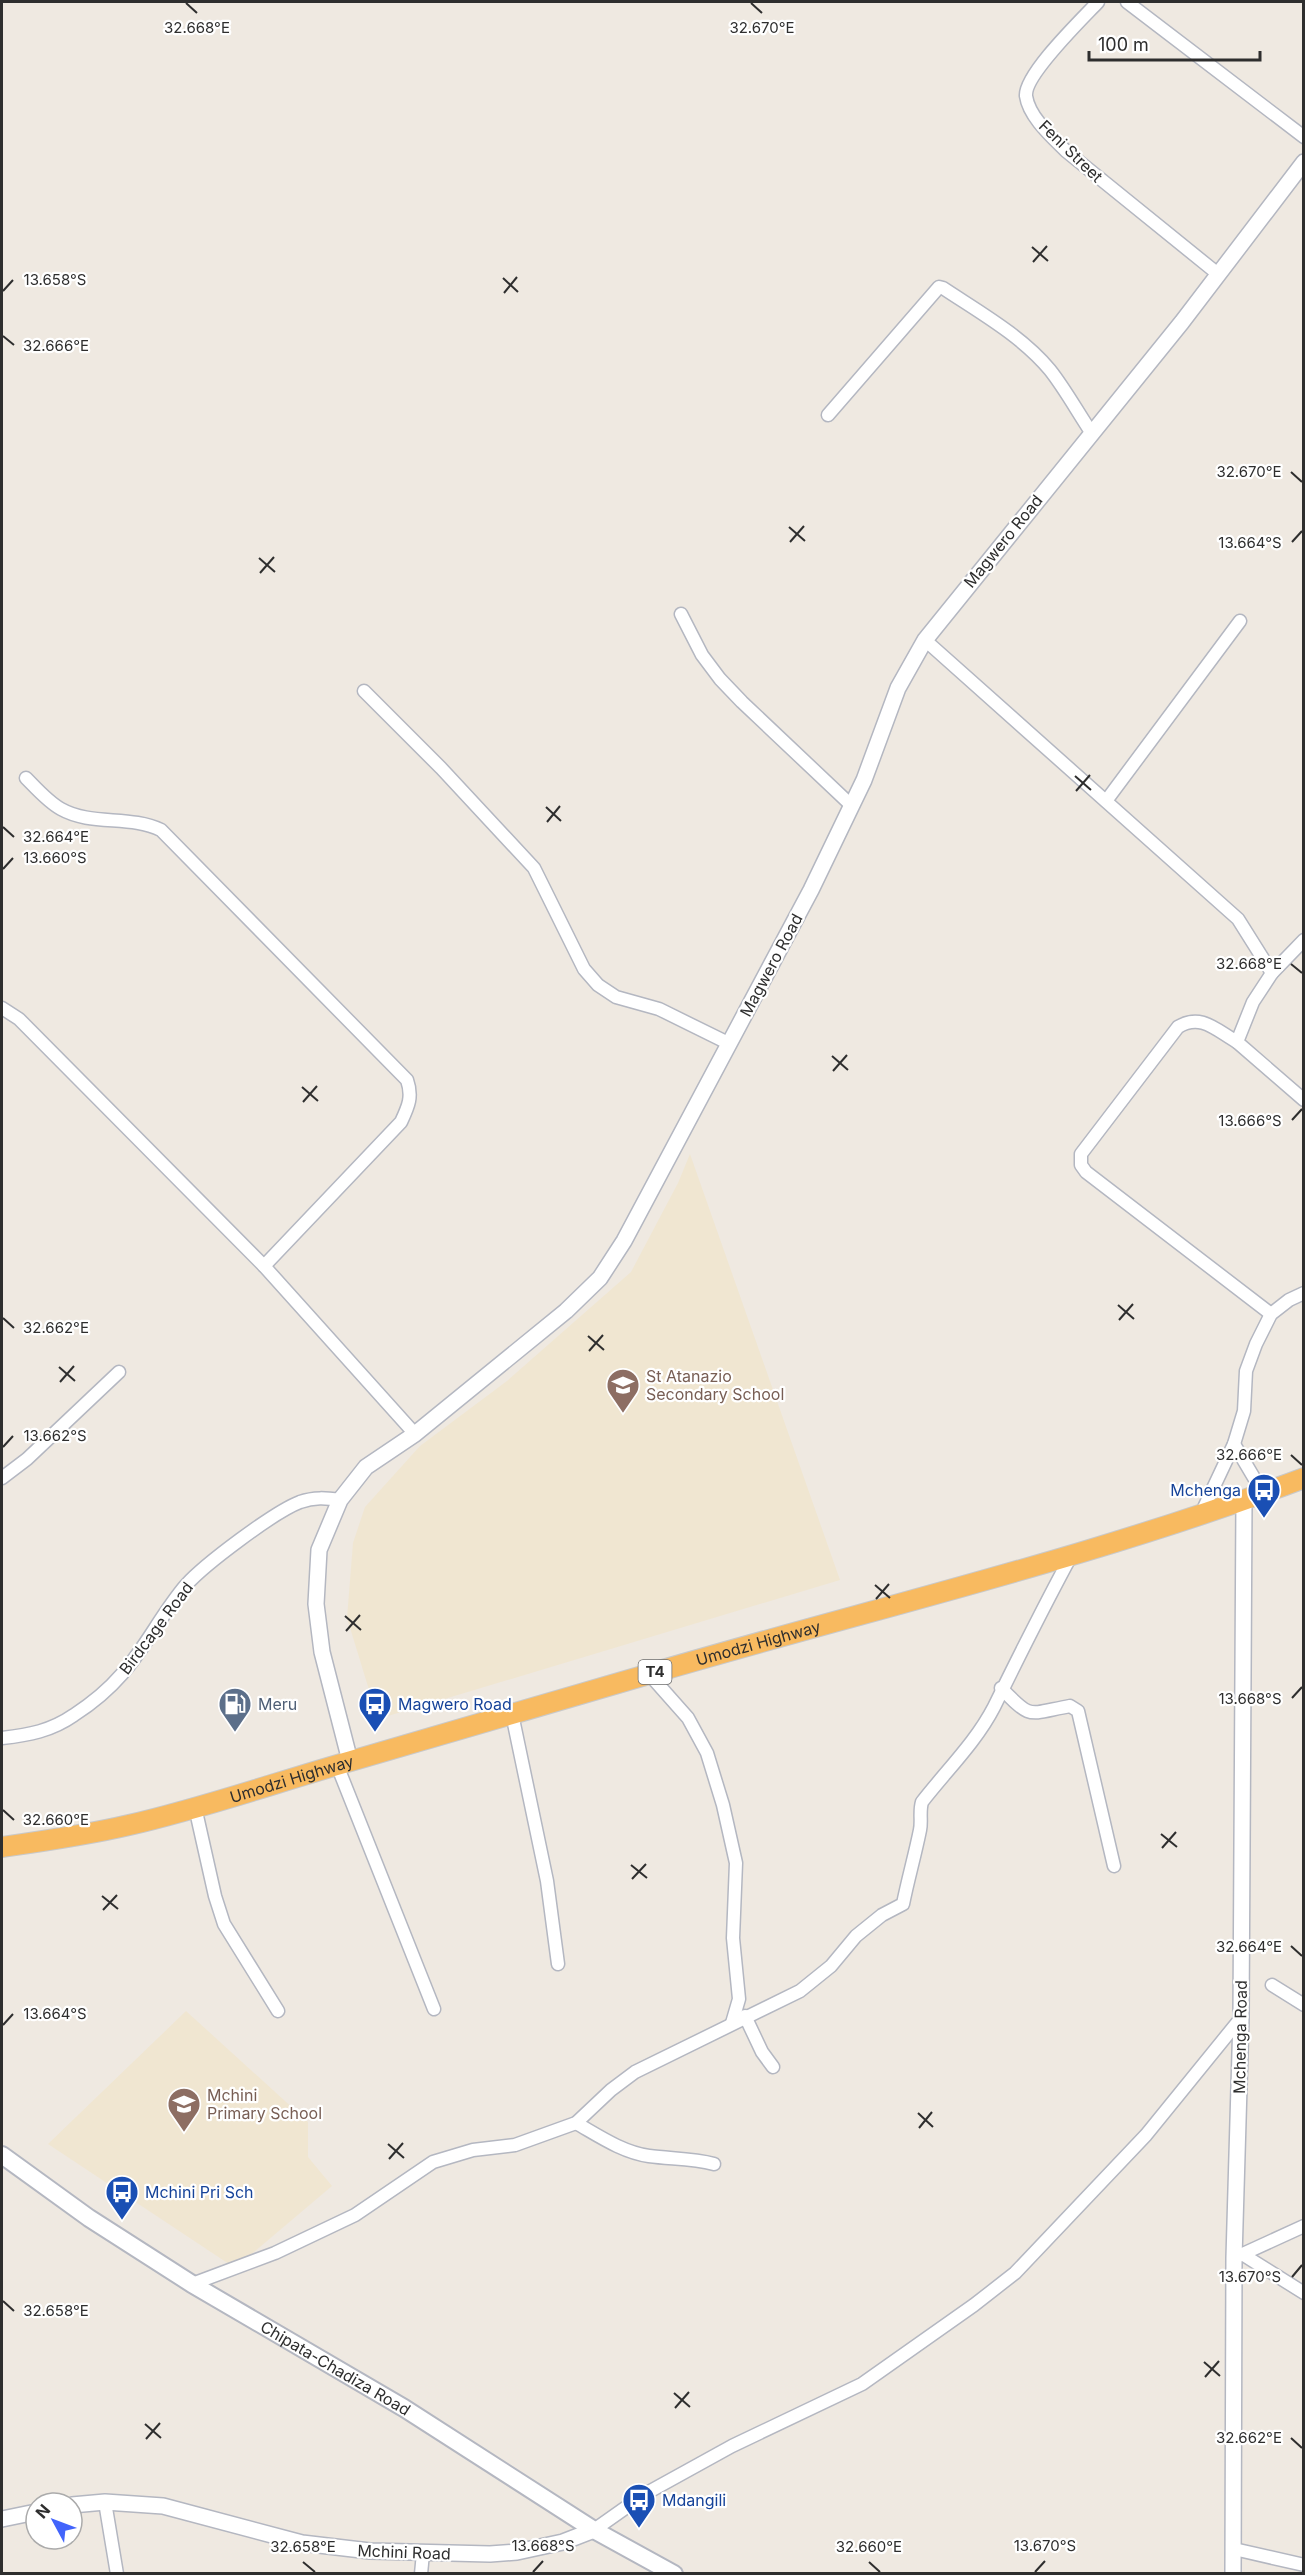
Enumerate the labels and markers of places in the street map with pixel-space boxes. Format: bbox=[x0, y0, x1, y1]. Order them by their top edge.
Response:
place label: St Atanazio Secondary School bbox=[646, 1366, 784, 1404]
school or university icon: St Atanazio Secondary School bbox=[605, 1367, 641, 1414]
bus stop icon: Mchenga bbox=[1246, 1472, 1282, 1519]
place label: Mchenga bbox=[1170, 1480, 1241, 1500]
fuel station icon: Meru bbox=[217, 1686, 253, 1733]
bus stop icon: Magwero Road bbox=[357, 1686, 393, 1733]
place label: Meru bbox=[258, 1694, 297, 1714]
place label: Magwero Road bbox=[398, 1694, 512, 1714]
place label: Mchini Primary School bbox=[207, 2085, 322, 2123]
school or university icon: Mchini Primary School bbox=[166, 2086, 202, 2133]
bus stop icon: Mchini Pri Sch bbox=[104, 2174, 140, 2221]
place label: Mchini Pri Sch bbox=[145, 2182, 254, 2202]
bus stop icon: Mdangili bbox=[621, 2482, 657, 2529]
place label: Mdangili bbox=[662, 2490, 726, 2510]

